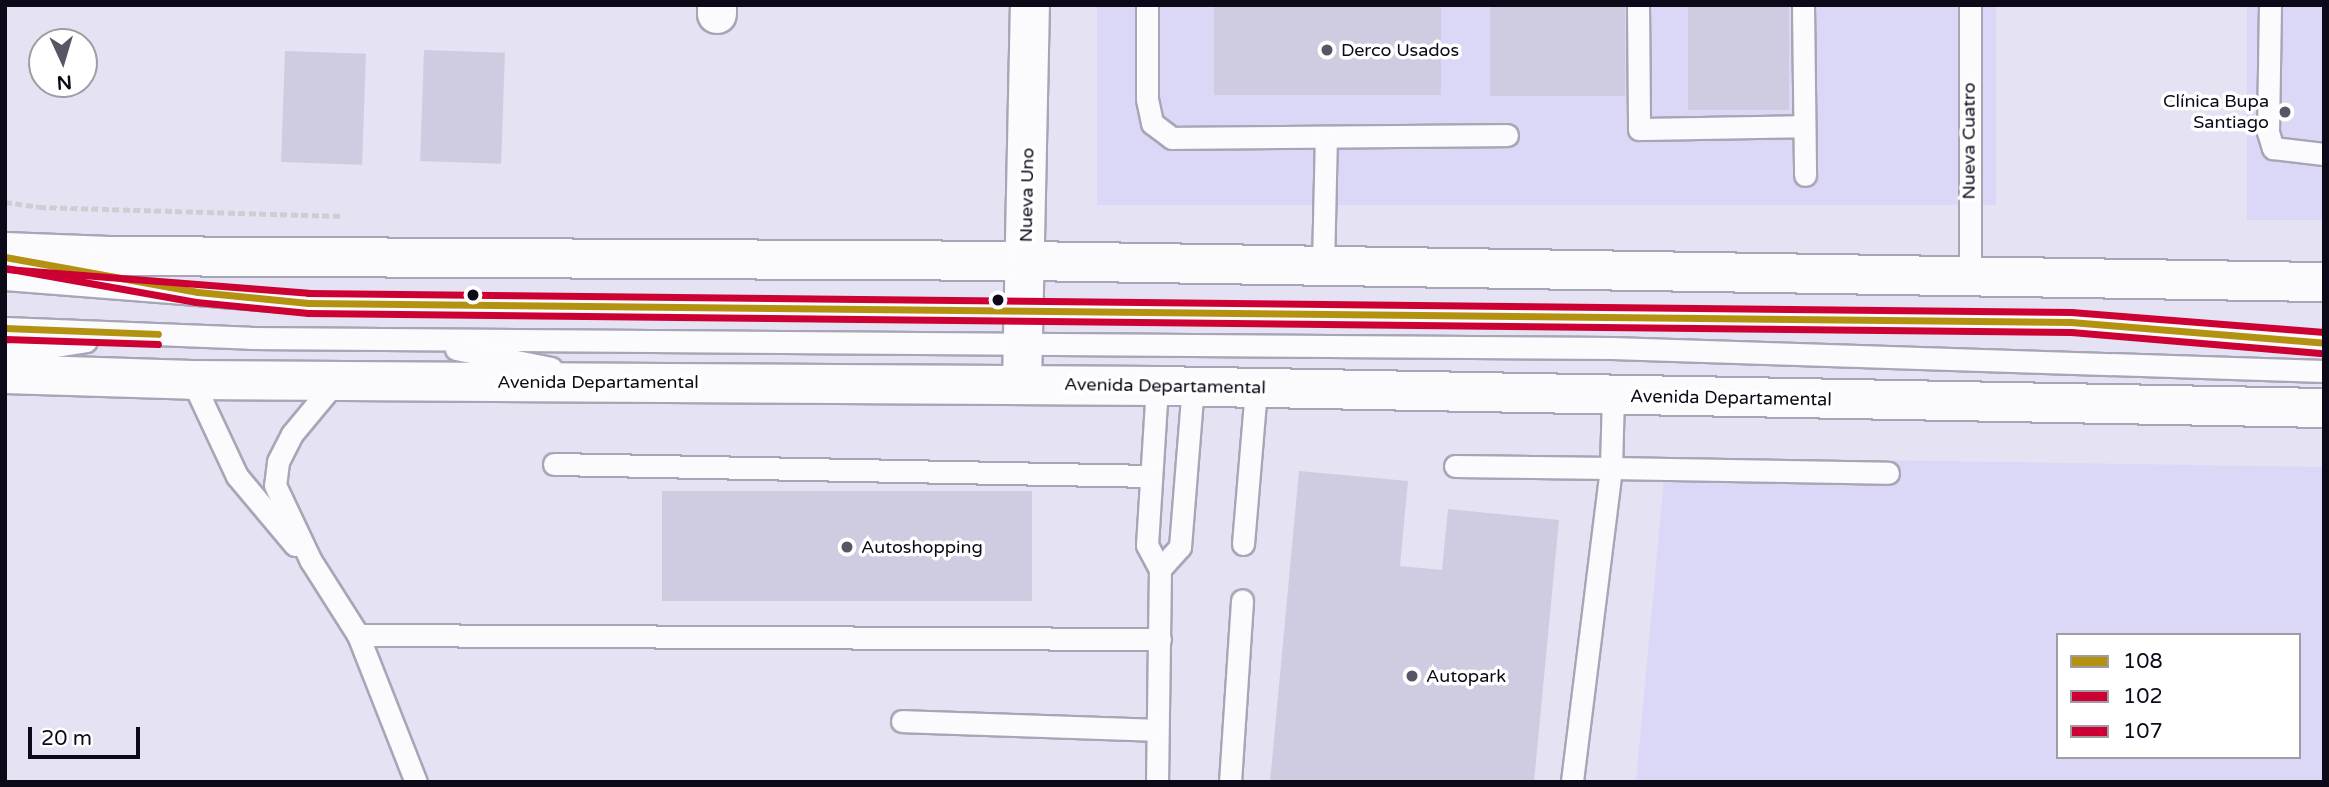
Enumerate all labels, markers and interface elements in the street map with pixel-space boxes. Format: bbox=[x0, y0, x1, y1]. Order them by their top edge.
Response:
north arrow bbox=[28, 28, 98, 98]
place label: Derco Usados bbox=[1341, 39, 1459, 61]
marker: Derco Usados bbox=[1319, 42, 1335, 58]
text: N bbox=[56, 70, 73, 93]
street label: Nueva Cuatro bbox=[1958, 82, 1980, 200]
place label: Clínica Bupa Santiago bbox=[2163, 91, 2269, 134]
marker: Clínica Bupa Santiago bbox=[2275, 102, 2295, 122]
street label: Nueva Uno bbox=[1015, 147, 1039, 243]
unlabelled marker bbox=[466, 288, 480, 302]
unlabelled marker bbox=[991, 293, 1005, 307]
street label: Avenida Departamental bbox=[497, 371, 699, 393]
street label: Avenida Departamental bbox=[1064, 373, 1266, 399]
street label: Avenida Departamental bbox=[1630, 385, 1832, 411]
place label: Autoshopping bbox=[861, 536, 983, 558]
marker: Autoshopping bbox=[839, 539, 855, 555]
legend bbox=[2056, 633, 2301, 759]
text: 108 bbox=[2123, 649, 2163, 674]
place label: Autopark bbox=[1426, 665, 1506, 687]
marker: Autopark bbox=[1404, 668, 1420, 684]
text: 102 bbox=[2123, 684, 2163, 709]
scale bar bbox=[32, 714, 144, 758]
text: 107 bbox=[2123, 719, 2163, 744]
text: 20 m bbox=[41, 726, 92, 751]

